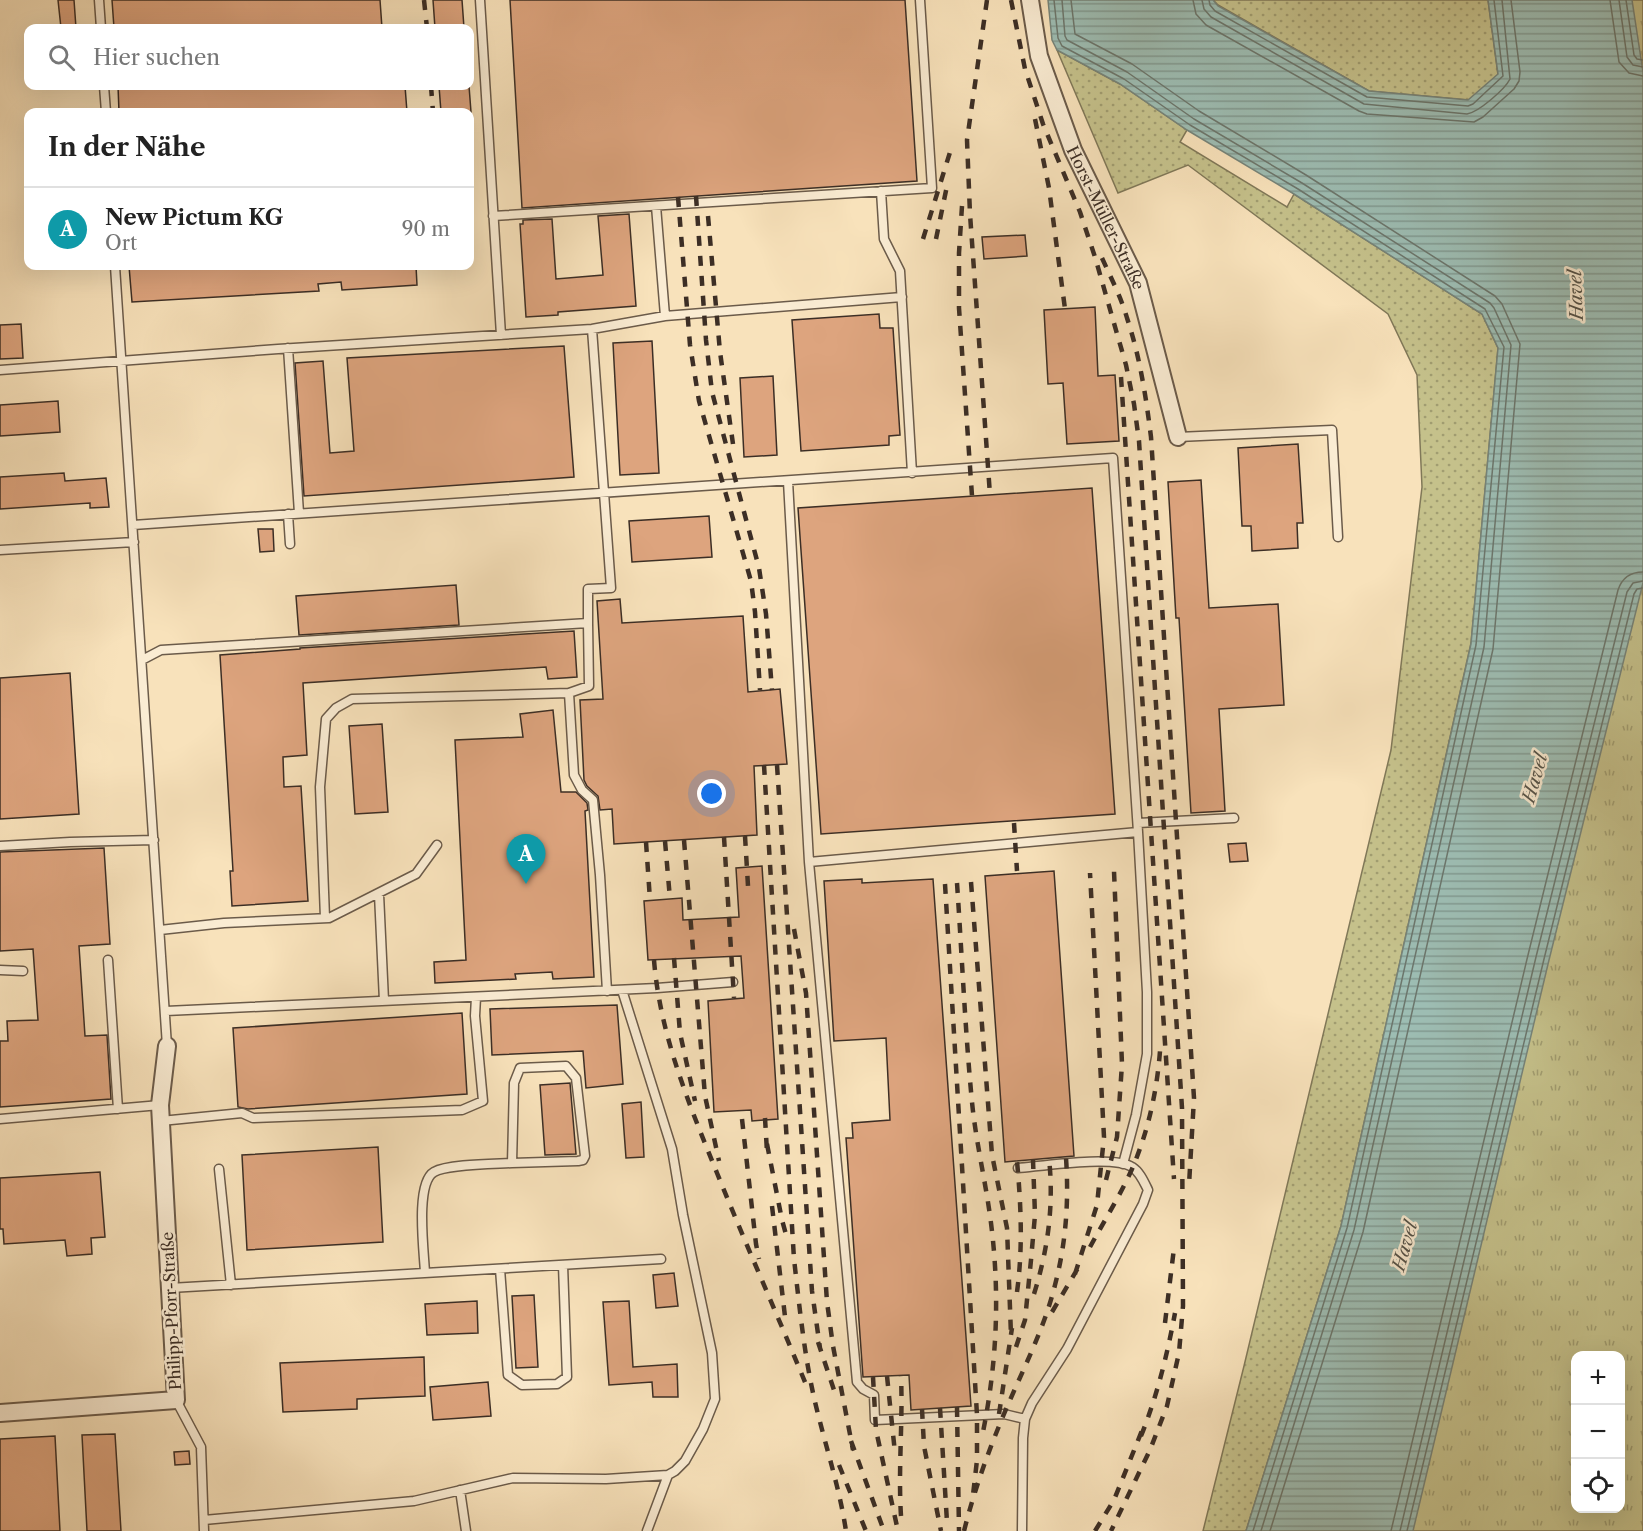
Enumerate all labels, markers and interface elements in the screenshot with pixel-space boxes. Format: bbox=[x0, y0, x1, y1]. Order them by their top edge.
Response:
search box bbox=[24, 24, 474, 90]
icon: search bbox=[45, 41, 78, 74]
text: Hier suchen bbox=[93, 44, 220, 71]
text: In der Nähe bbox=[48, 131, 205, 163]
street label: Horst-Müller-Straße bbox=[1063, 143, 1149, 291]
text: New Pictum KG bbox=[105, 204, 283, 231]
text: A bbox=[60, 217, 75, 241]
text: 90 m bbox=[402, 217, 450, 241]
text: Ort bbox=[105, 231, 137, 255]
water label: Havel bbox=[1564, 267, 1588, 323]
water label: Havel bbox=[1517, 749, 1553, 807]
your location bbox=[697, 779, 726, 808]
pin: A bbox=[506, 834, 546, 884]
water label: Havel bbox=[1387, 1217, 1423, 1275]
street label: Philipp-Pforr-Straße bbox=[157, 1231, 185, 1391]
map controls bbox=[1571, 1351, 1625, 1513]
button: + bbox=[1571, 1351, 1625, 1405]
button: − bbox=[1571, 1405, 1625, 1459]
button: locate bbox=[1571, 1459, 1625, 1513]

